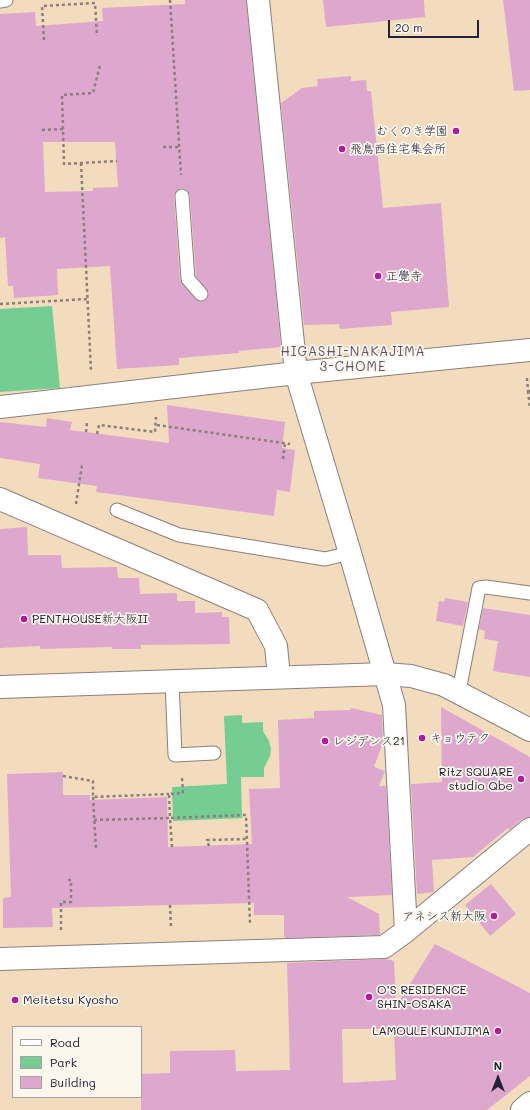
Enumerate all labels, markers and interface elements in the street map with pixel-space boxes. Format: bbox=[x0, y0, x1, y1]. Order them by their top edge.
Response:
scale bar bbox=[390, 12, 481, 38]
text: 20 m bbox=[395, 19, 423, 35]
place label: むくのき学園 bbox=[376, 124, 448, 138]
marker: むくのき学園 bbox=[451, 126, 461, 136]
place label: 飛鳥西住宅集会所 bbox=[350, 142, 446, 156]
marker: 飛鳥西住宅集会所 bbox=[337, 144, 347, 154]
place label: 正覺寺 bbox=[386, 269, 422, 283]
marker: 正覺寺 bbox=[373, 271, 383, 281]
district label: HIGASHI-NAKAJIMA 3-CHOME bbox=[280, 344, 426, 375]
place label: PENTHOUSE新大阪II bbox=[32, 612, 148, 626]
marker: PENTHOUSE新大阪II bbox=[19, 614, 29, 624]
place label: キョウテク bbox=[430, 731, 490, 745]
marker: キョウテク bbox=[417, 733, 427, 743]
place label: レジデンス21 bbox=[333, 734, 405, 748]
marker: レジデンス21 bbox=[320, 736, 330, 746]
place label: Ritz SQUARE studio Qbe bbox=[439, 765, 513, 793]
marker: Ritz SQUARE studio Qbe bbox=[516, 774, 526, 784]
place label: アネシス新大阪 bbox=[402, 909, 486, 923]
marker: アネシス新大阪 bbox=[489, 911, 499, 921]
place label: O’S RESIDENCE SHIN-OSAKA bbox=[377, 983, 466, 1011]
marker: O’S RESIDENCE SHIN-OSAKA bbox=[364, 992, 374, 1002]
place label: Meitetsu Kyosho bbox=[23, 993, 118, 1007]
marker: Meitetsu Kyosho bbox=[10, 995, 20, 1005]
place label: LAMOULE KUNIJIMA bbox=[372, 1024, 490, 1038]
legend bbox=[12, 1026, 142, 1098]
marker: LAMOULE KUNIJIMA bbox=[493, 1026, 503, 1036]
text: Road bbox=[50, 1034, 80, 1050]
text: Park bbox=[50, 1054, 77, 1070]
north arrow bbox=[478, 1058, 518, 1098]
text: N bbox=[494, 1058, 502, 1073]
text: Building bbox=[50, 1074, 96, 1090]

